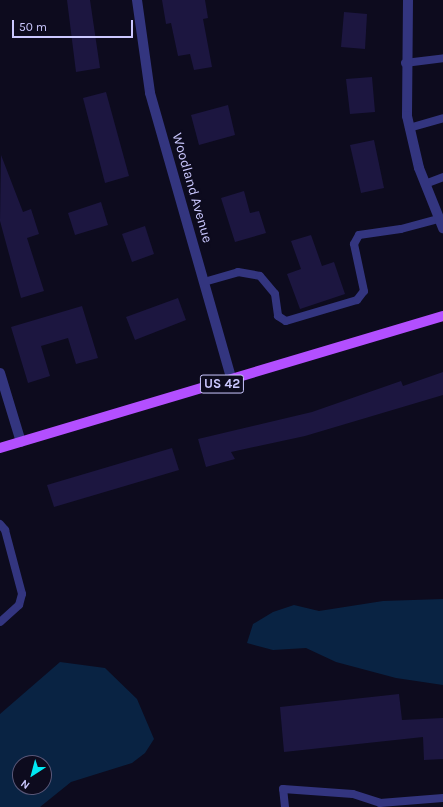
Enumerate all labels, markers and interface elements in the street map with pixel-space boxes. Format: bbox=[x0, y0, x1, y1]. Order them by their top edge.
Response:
scale bar bbox=[14, 12, 135, 38]
text: 50 m bbox=[19, 20, 47, 34]
street label: Woodland Avenue bbox=[168, 131, 216, 245]
road number: US 42 bbox=[199, 373, 245, 395]
north arrow bbox=[12, 755, 52, 795]
text: N bbox=[18, 777, 32, 792]

